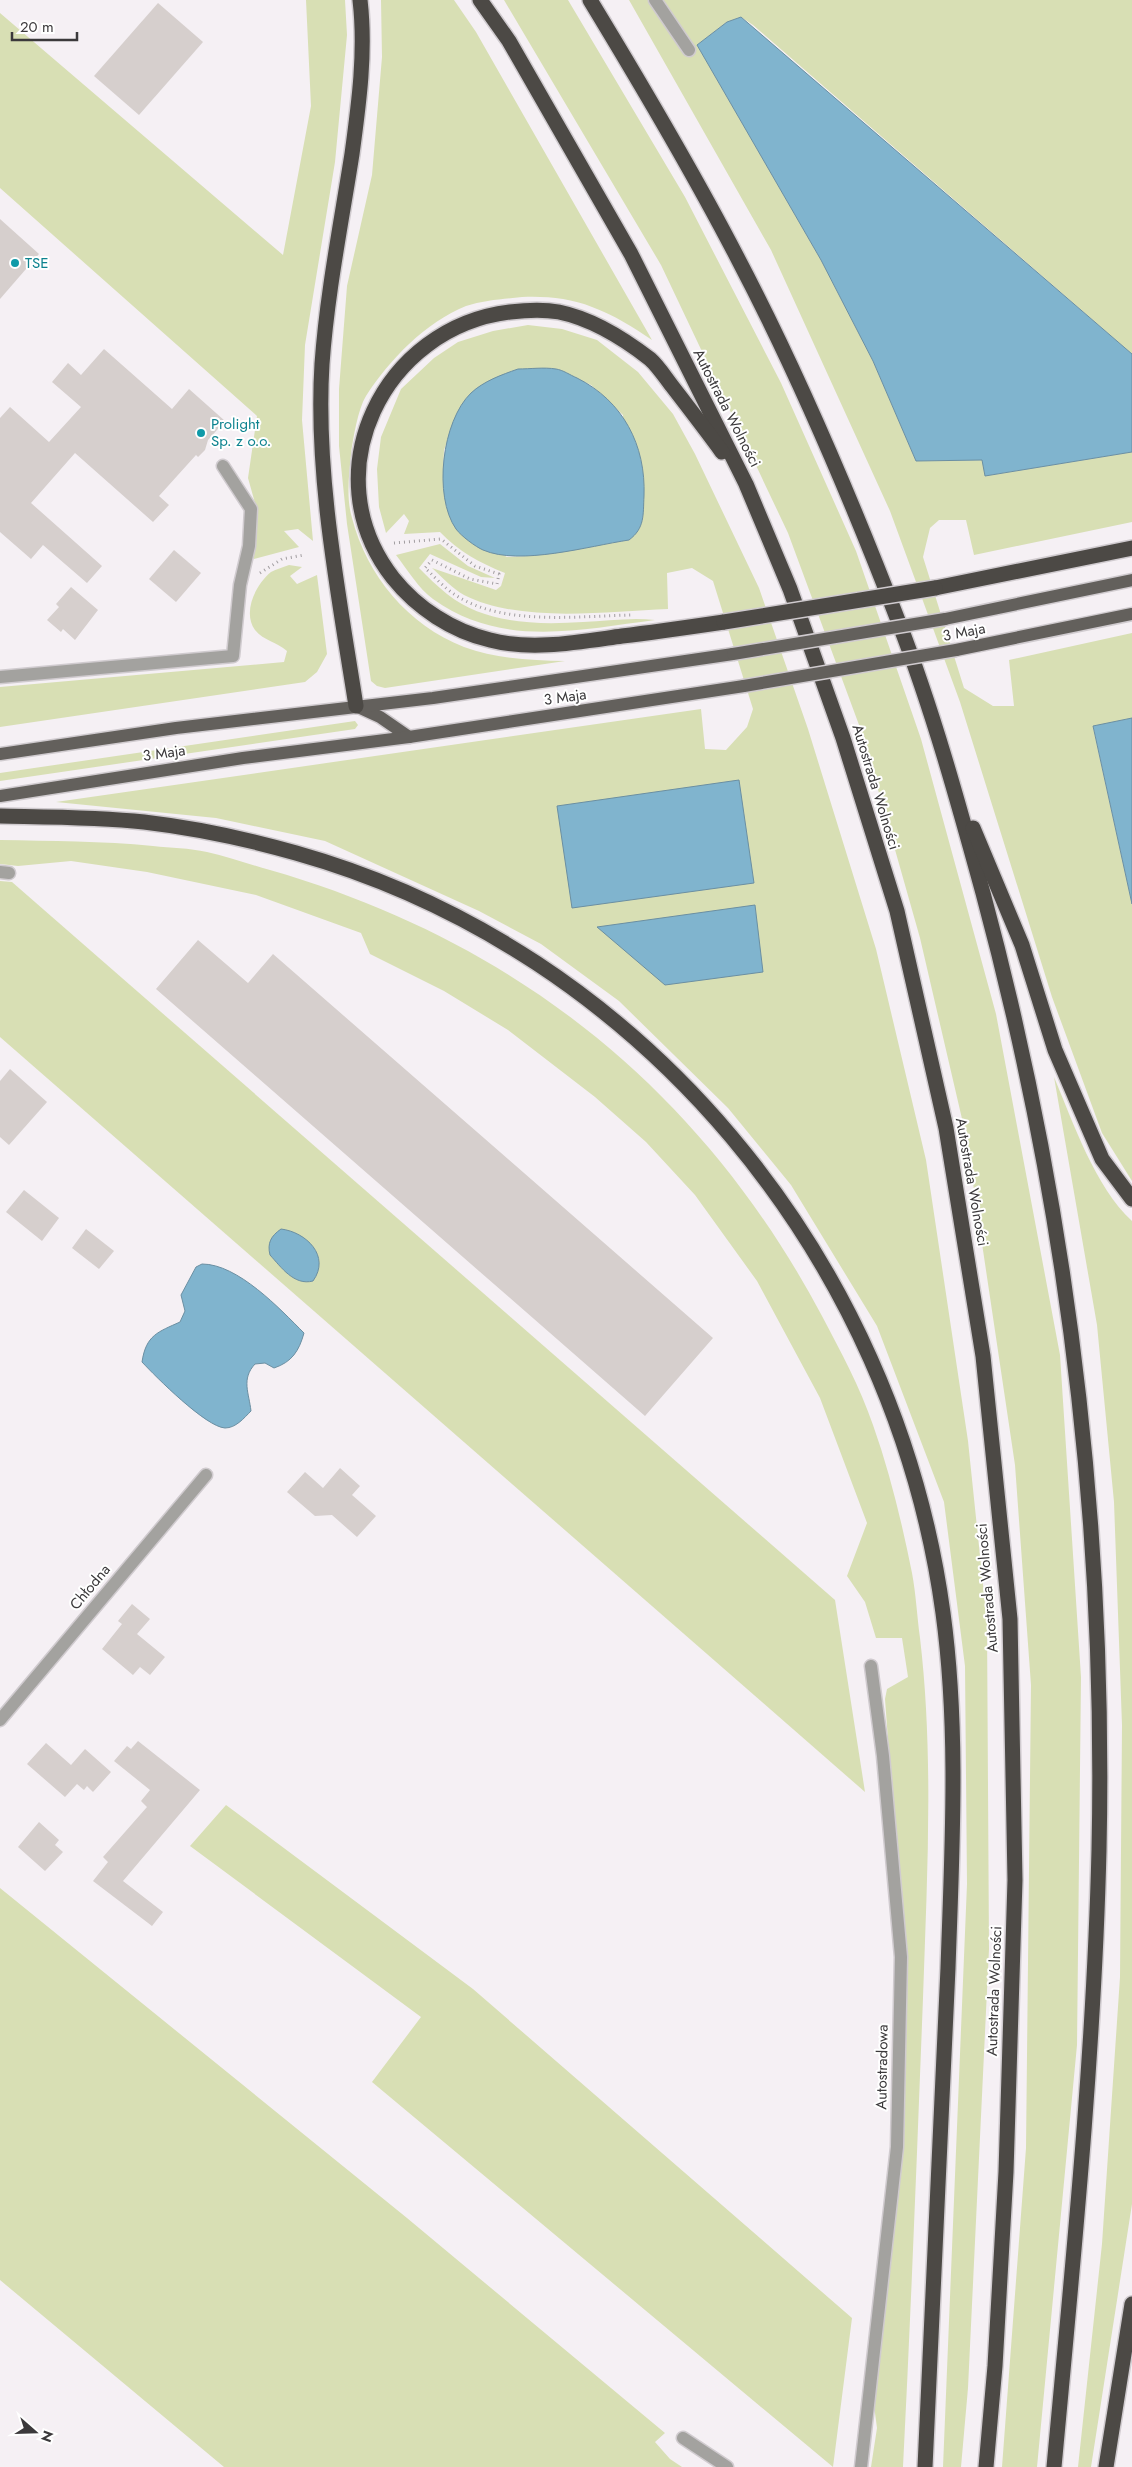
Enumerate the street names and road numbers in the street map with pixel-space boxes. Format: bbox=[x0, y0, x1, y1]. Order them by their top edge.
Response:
street label: Autostrada Wolności bbox=[688, 345, 766, 471]
street label: 3 Maja bbox=[941, 617, 987, 647]
street label: 3 Maja bbox=[542, 683, 588, 711]
street label: Autostrada Wolności bbox=[846, 722, 906, 852]
street label: 3 Maja bbox=[141, 739, 187, 767]
street label: Autostrada Wolności bbox=[950, 1116, 994, 1248]
street label: Autostrada Wolności bbox=[970, 1522, 1004, 1654]
street label: Chłodna bbox=[64, 1559, 116, 1615]
street label: Autostrada Wolności bbox=[981, 1926, 1007, 2056]
street label: Autostradowa bbox=[870, 2024, 894, 2110]

